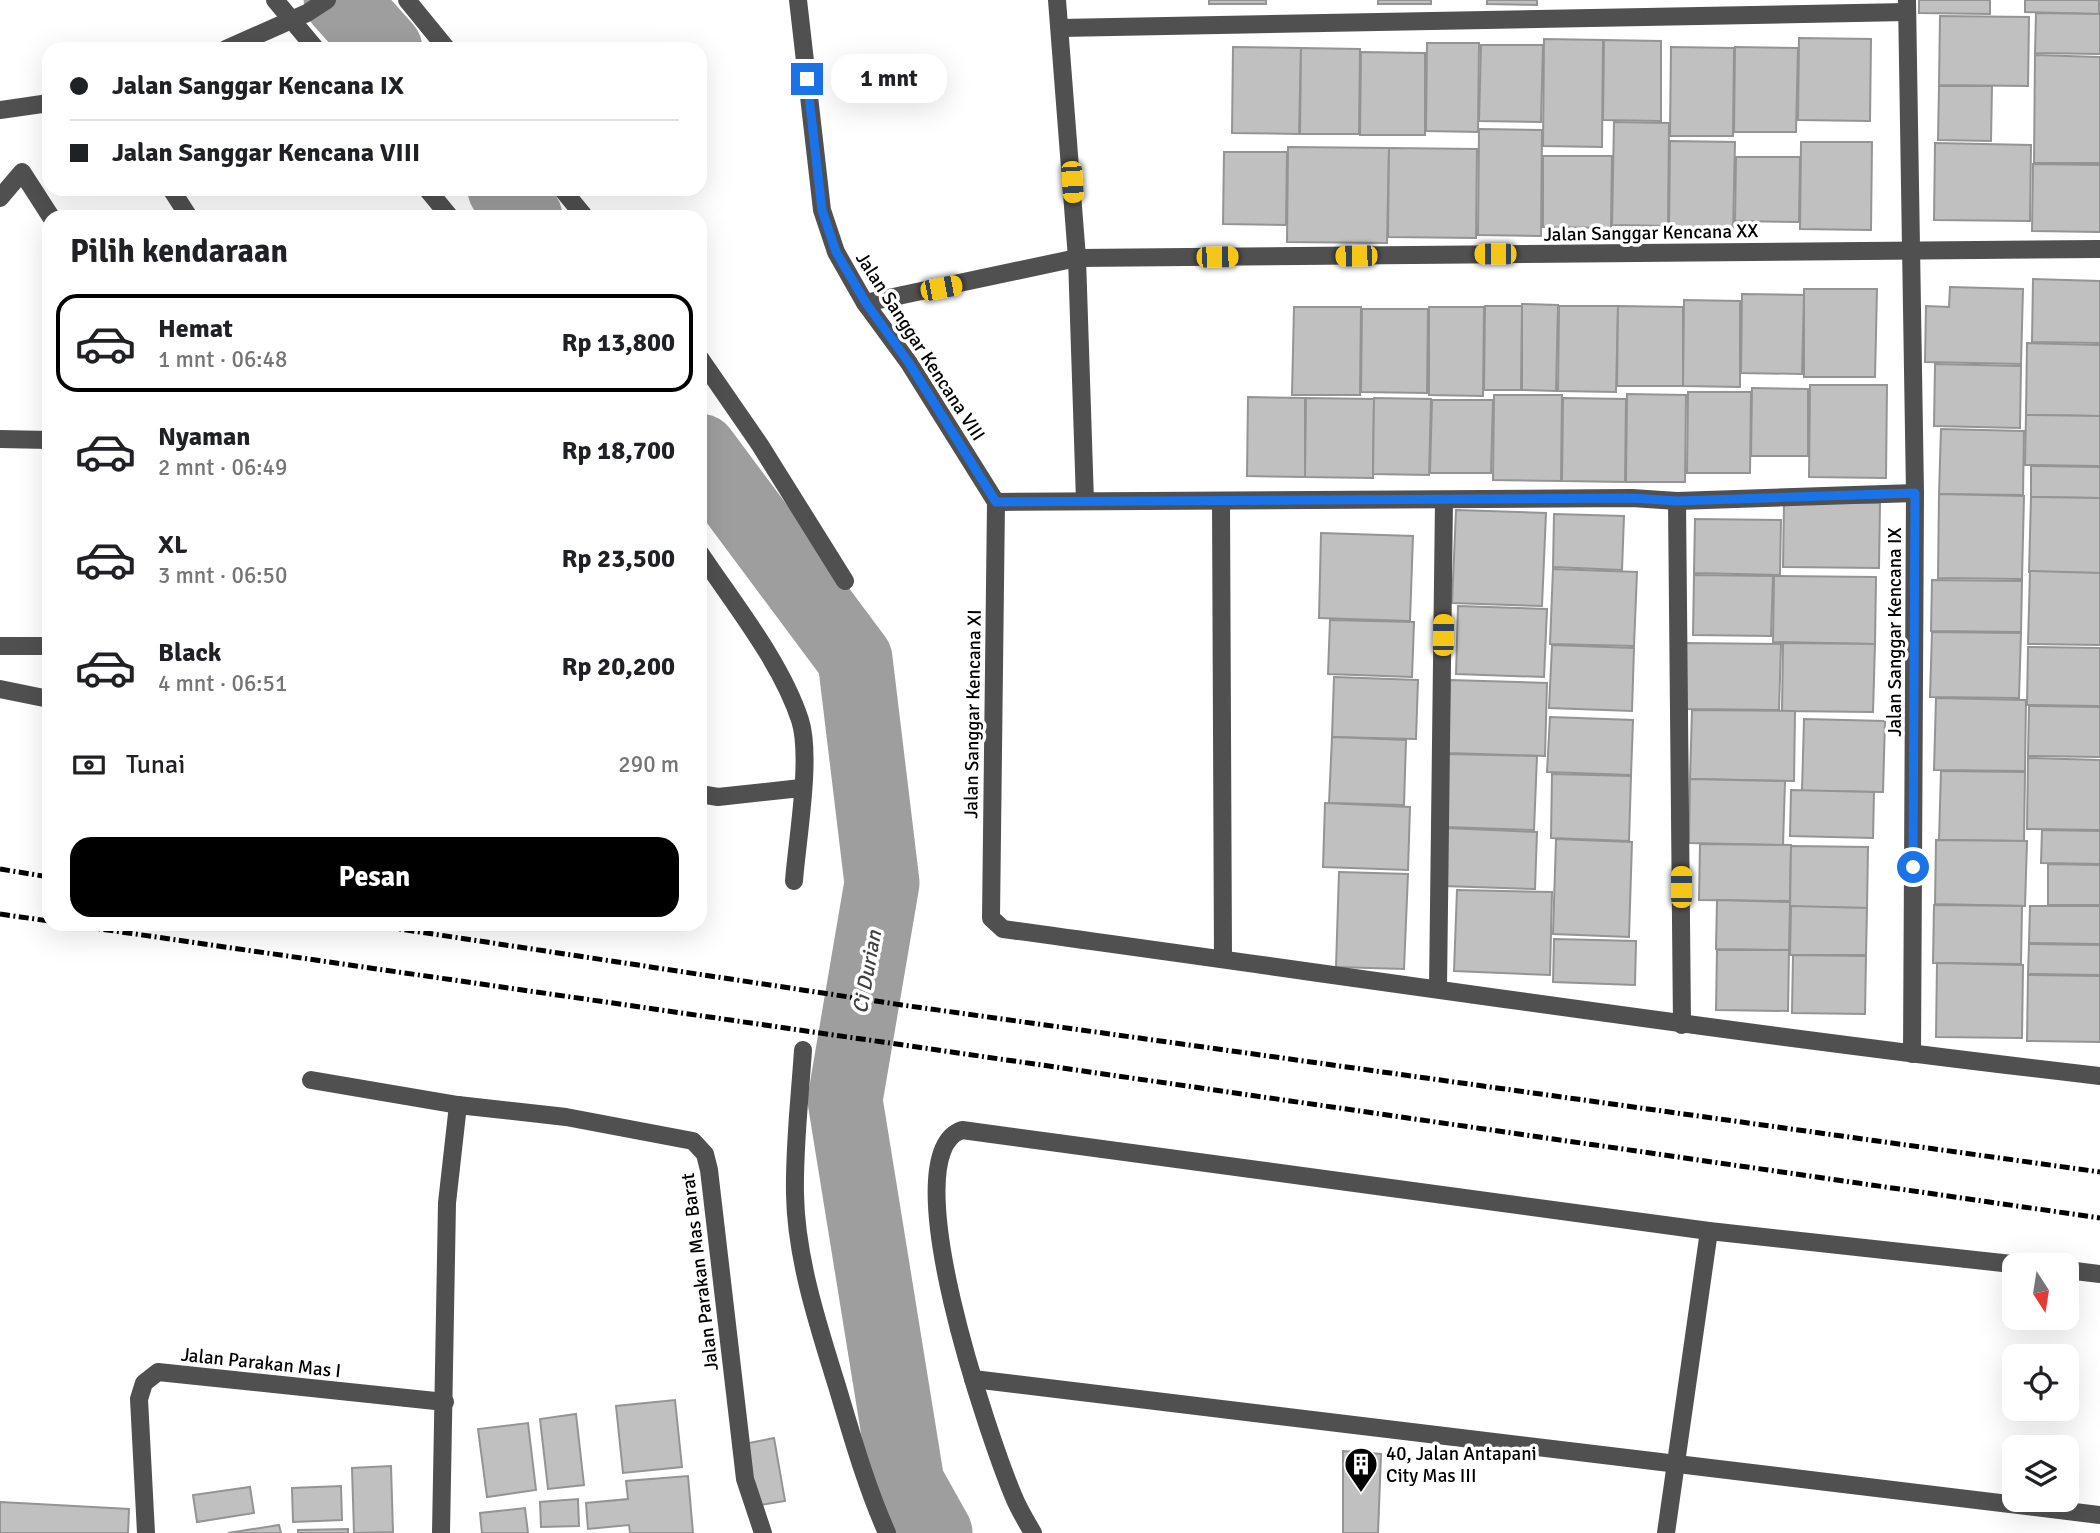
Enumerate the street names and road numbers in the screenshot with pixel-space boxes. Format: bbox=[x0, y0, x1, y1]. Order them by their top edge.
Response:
street label: Jalan Sanggar Kencana XX bbox=[1543, 219, 1759, 247]
street label: Jalan Sanggar Kencana VIII bbox=[850, 248, 990, 445]
street label: Jalan Sanggar Kencana IX bbox=[1883, 527, 1907, 737]
street label: Jalan Sanggar Kencana XI bbox=[959, 609, 987, 819]
street label: Jalan Parakan Mas Barat bbox=[676, 1171, 724, 1372]
street label: Jalan Parakan Mas I bbox=[180, 1343, 342, 1383]

